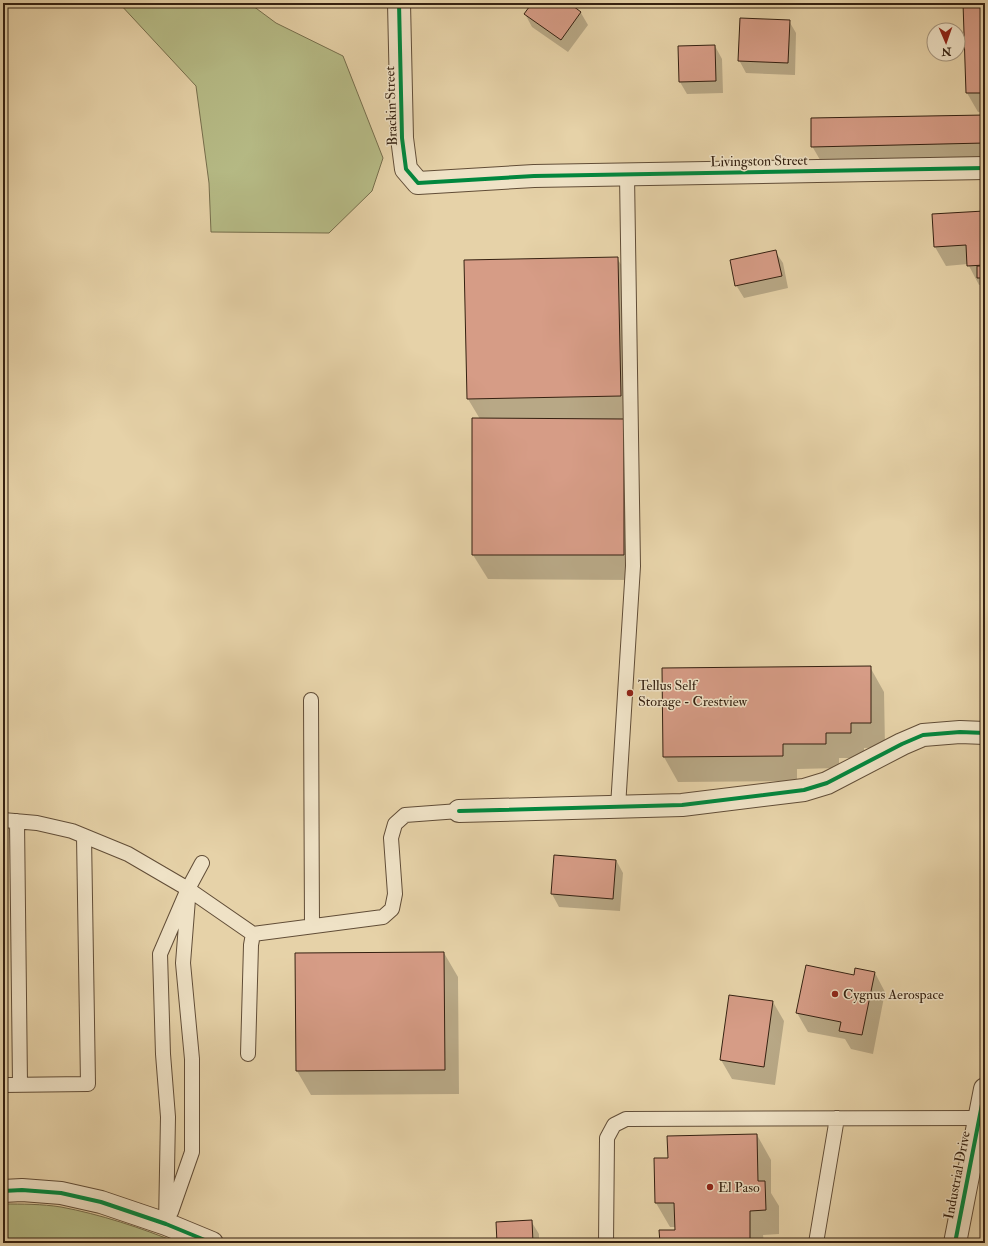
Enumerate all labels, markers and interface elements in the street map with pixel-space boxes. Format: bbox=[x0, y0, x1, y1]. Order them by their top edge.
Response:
north arrow bbox=[926, 22, 966, 62]
text: N bbox=[940, 45, 952, 58]
street label: Brackin Street bbox=[381, 65, 401, 146]
street label: Livingston Street bbox=[710, 152, 808, 170]
place label: Tellus Self Storage - Crestview bbox=[638, 677, 748, 710]
marker: Tellus Self Storage - Crestview bbox=[625, 688, 635, 698]
place label: Cygnus Aerospace bbox=[843, 986, 944, 1004]
marker: Cygnus Aerospace bbox=[830, 989, 840, 999]
street label: Industrial Drive bbox=[940, 1129, 974, 1221]
place label: El Paso bbox=[718, 1179, 760, 1196]
marker: El Paso bbox=[705, 1182, 715, 1192]

